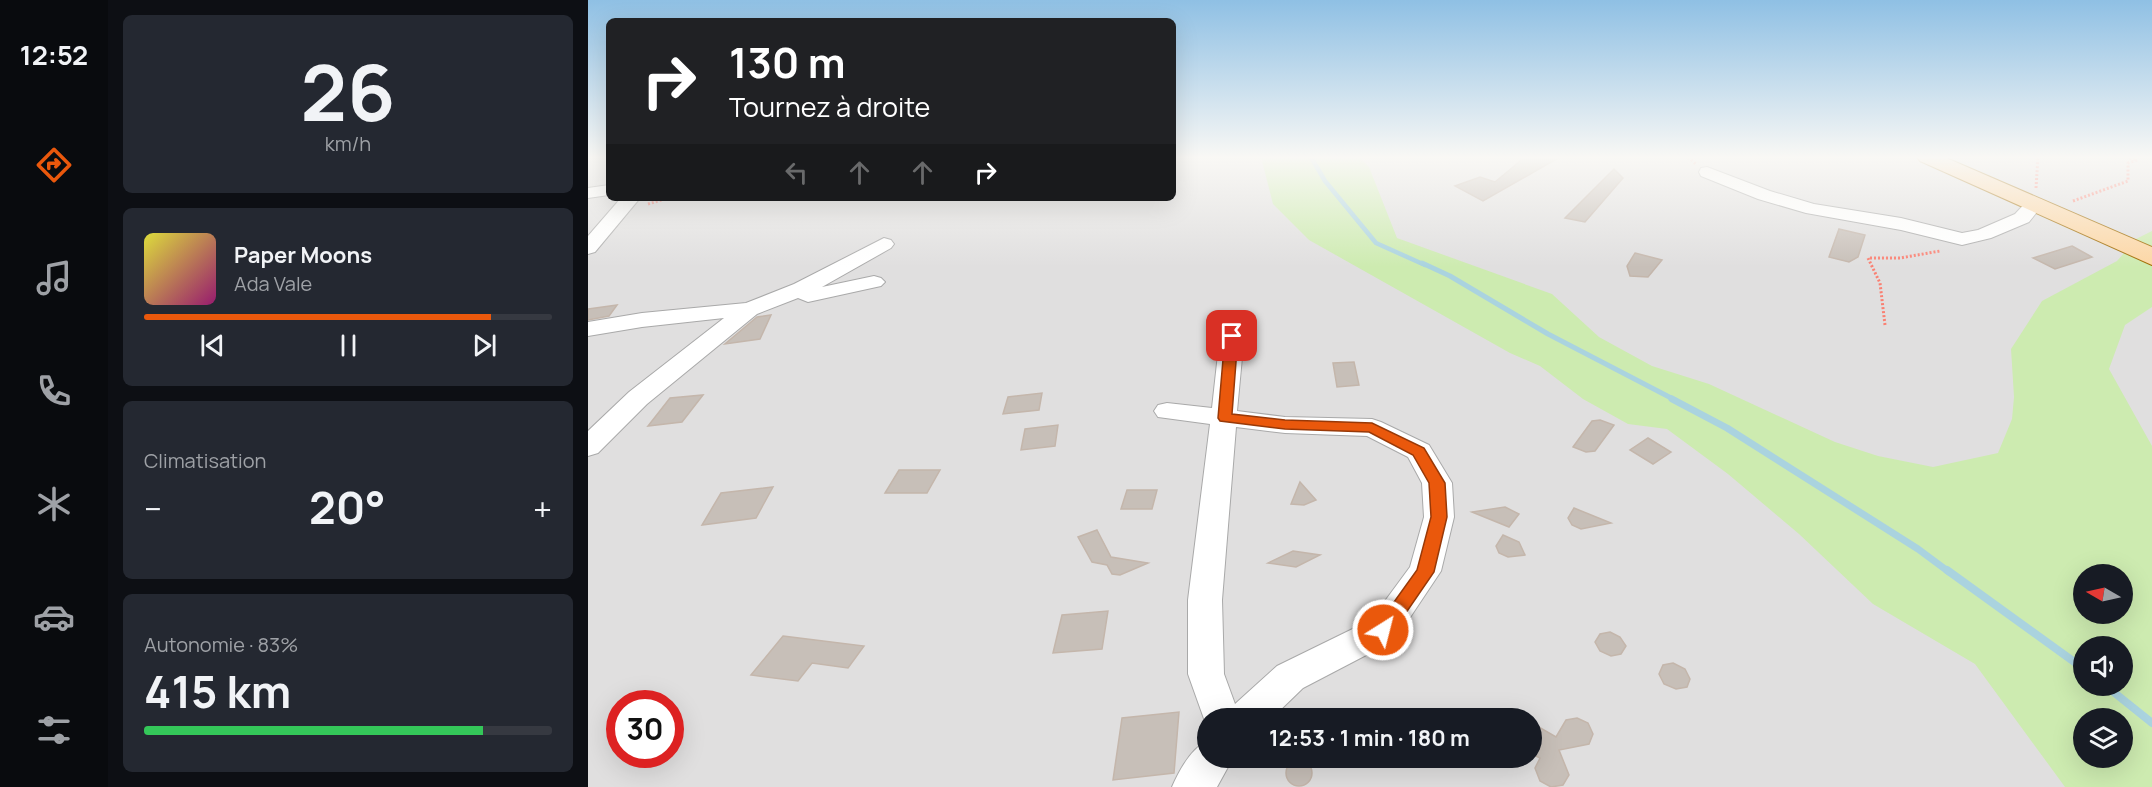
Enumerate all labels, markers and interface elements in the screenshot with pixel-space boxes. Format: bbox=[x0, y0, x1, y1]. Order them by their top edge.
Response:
text: 130 m bbox=[729, 33, 846, 91]
text: 12:52 bbox=[20, 36, 88, 73]
text: 26 bbox=[301, 38, 395, 144]
icon: right bbox=[630, 42, 708, 120]
text: Tournez à droite bbox=[729, 88, 930, 125]
text: km/h bbox=[325, 130, 371, 157]
icon: directions bbox=[33, 144, 75, 186]
icon: left bbox=[780, 156, 813, 189]
icon: ahead bbox=[843, 156, 876, 189]
icon: ahead bbox=[906, 156, 939, 189]
icon: right bbox=[969, 156, 1002, 189]
text: Paper Moons bbox=[234, 240, 372, 270]
icon: music bbox=[33, 257, 75, 299]
text: Ada Vale bbox=[234, 270, 312, 297]
pin bbox=[1206, 310, 1257, 361]
icon: arrive bbox=[1215, 319, 1248, 352]
icon: previous bbox=[196, 329, 229, 362]
icon: pause bbox=[332, 329, 365, 362]
icon: next bbox=[468, 329, 501, 362]
icon: phone bbox=[33, 370, 75, 412]
text: Climatisation bbox=[144, 447, 266, 474]
text: 20° bbox=[309, 476, 386, 538]
icon: climate bbox=[33, 483, 75, 525]
text: − bbox=[144, 486, 162, 531]
text: + bbox=[533, 486, 552, 531]
north arrow bbox=[2073, 564, 2133, 624]
map controls bbox=[2073, 564, 2133, 768]
icon: car bbox=[33, 596, 75, 638]
position arrow bbox=[1351, 598, 1415, 662]
text: Autonomie · 83% bbox=[144, 631, 298, 658]
button: sound bbox=[2073, 636, 2133, 696]
text: 415 km bbox=[144, 660, 291, 722]
speed limit sign: 30 bbox=[606, 690, 684, 768]
button: layers bbox=[2073, 708, 2133, 768]
icon: filters bbox=[33, 709, 75, 751]
text: 12:53 · 1 min · 180 m bbox=[1269, 723, 1470, 753]

